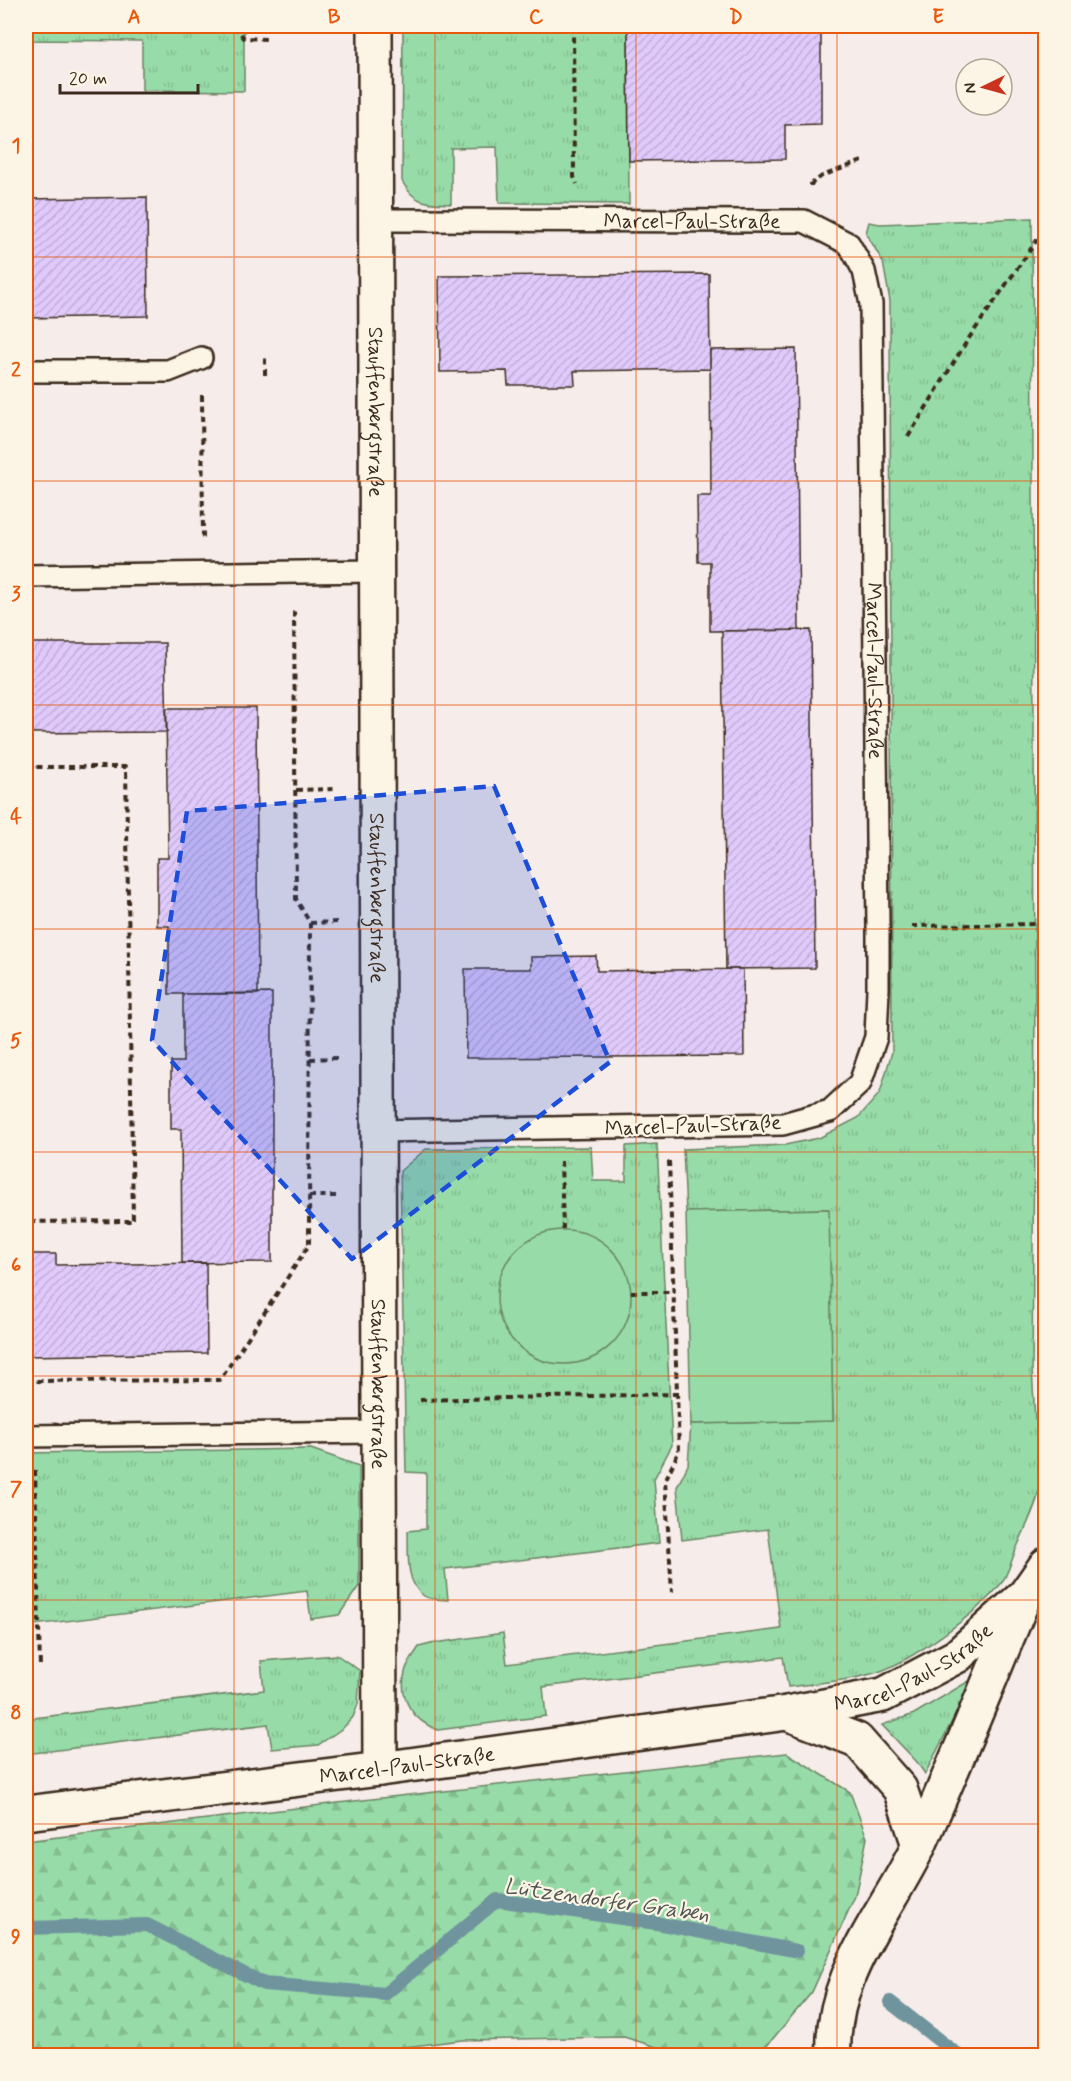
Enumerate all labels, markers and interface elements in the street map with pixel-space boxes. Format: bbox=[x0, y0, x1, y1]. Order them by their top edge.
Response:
text: A bbox=[127, 4, 141, 31]
text: B bbox=[328, 4, 341, 31]
text: C bbox=[529, 4, 544, 31]
text: D bbox=[729, 4, 743, 31]
text: E bbox=[932, 4, 944, 31]
scale bar bbox=[60, 57, 198, 95]
north arrow bbox=[954, 57, 1014, 117]
text: 20 m bbox=[69, 67, 107, 91]
text: N bbox=[960, 82, 981, 94]
text: 1 bbox=[12, 133, 20, 160]
street label: Marcel-Paul-Straße bbox=[604, 208, 780, 236]
street label: Stauffenbergstraße bbox=[359, 327, 389, 497]
text: 2 bbox=[11, 357, 21, 384]
text: 3 bbox=[11, 581, 21, 608]
street label: Marcel-Paul-Straße bbox=[859, 582, 889, 759]
text: 4 bbox=[10, 804, 22, 831]
street label: Stauffenbergstraße bbox=[361, 813, 391, 983]
text: 5 bbox=[10, 1028, 22, 1055]
street label: Marcel-Paul-Straße bbox=[604, 1109, 782, 1143]
text: 6 bbox=[11, 1252, 21, 1279]
street label: Stauffenbergstraße bbox=[362, 1299, 392, 1469]
text: 7 bbox=[10, 1476, 22, 1503]
street label: Marcel-Paul-Straße bbox=[832, 1617, 999, 1719]
text: 8 bbox=[10, 1700, 22, 1727]
street label: Marcel-Paul-Straße bbox=[318, 1740, 497, 1791]
water label: Lützendorfer Graben bbox=[502, 1873, 711, 1929]
text: 9 bbox=[11, 1924, 21, 1951]

